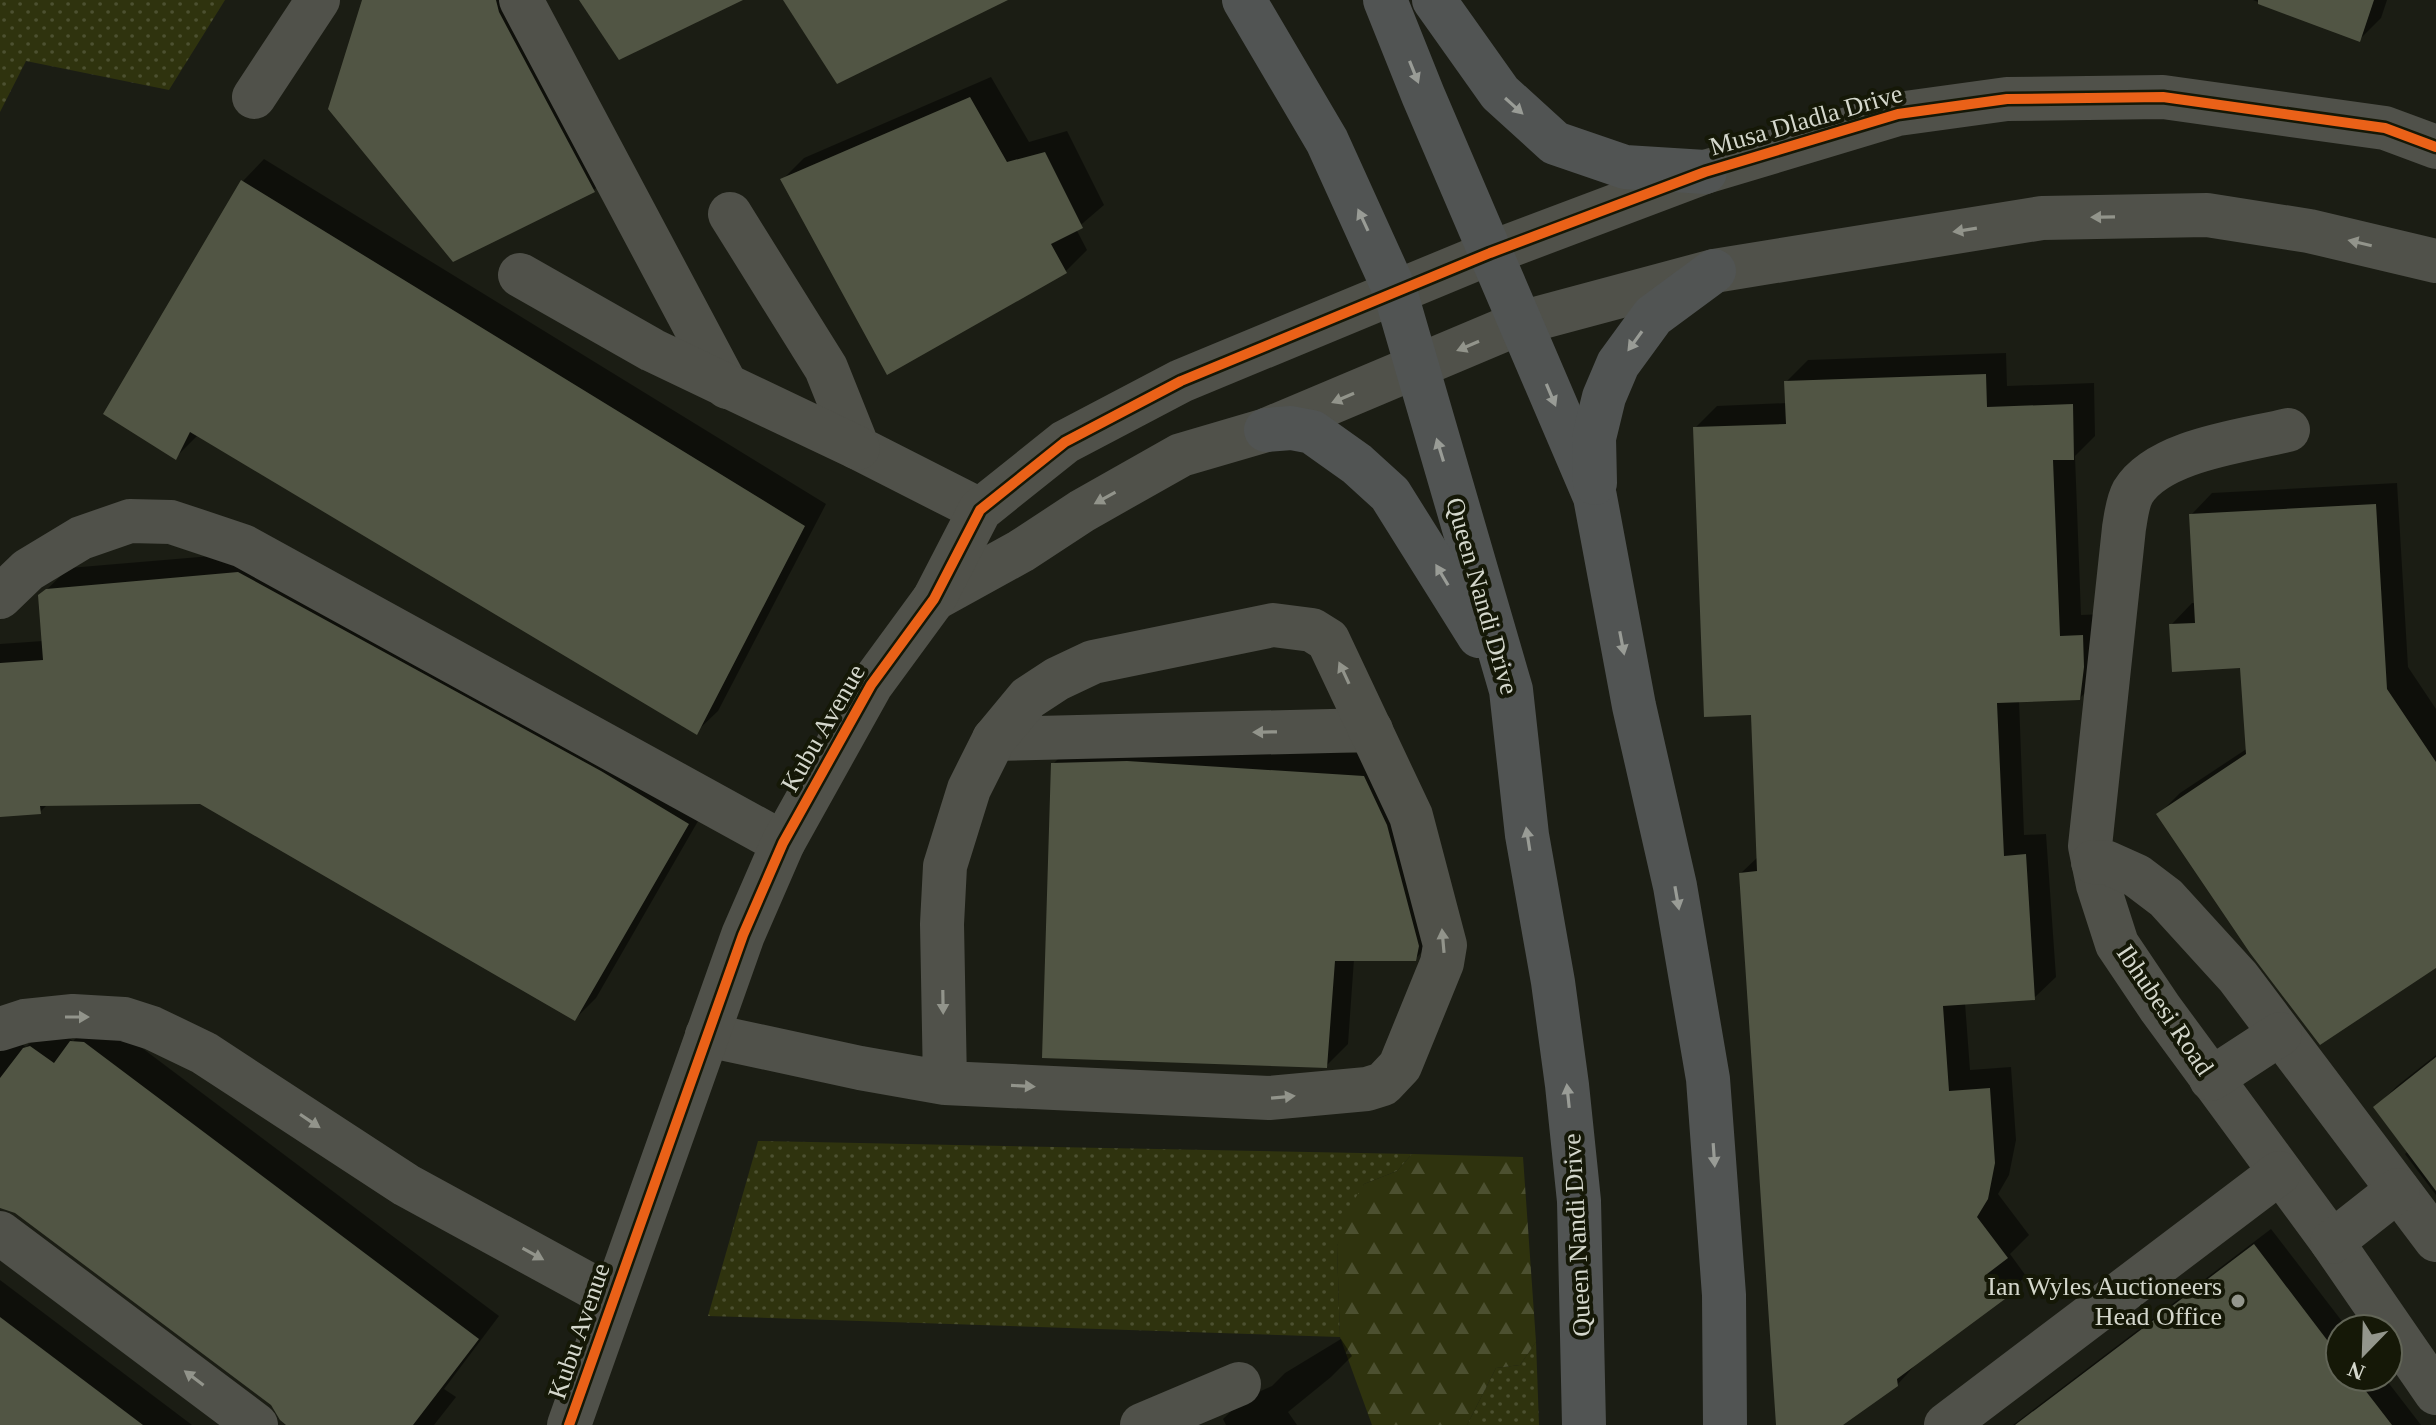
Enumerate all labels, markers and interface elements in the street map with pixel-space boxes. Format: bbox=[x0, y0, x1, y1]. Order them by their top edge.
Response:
one-way arrow bbox=[1408, 61, 1421, 85]
street label: Musa Dladla Drive bbox=[1706, 79, 1906, 161]
one-way arrow bbox=[1505, 97, 1524, 115]
one-way arrow bbox=[1356, 208, 1370, 232]
one-way arrow bbox=[2090, 210, 2115, 223]
one-way arrow bbox=[1952, 224, 1977, 237]
one-way arrow bbox=[2348, 236, 2373, 249]
one-way arrow bbox=[1628, 330, 1643, 351]
one-way arrow bbox=[1456, 339, 1480, 352]
one-way arrow bbox=[1544, 383, 1557, 407]
one-way arrow bbox=[1332, 391, 1355, 404]
one-way arrow bbox=[1433, 438, 1446, 462]
one-way arrow bbox=[1094, 491, 1116, 505]
street label: Queen Nandi Drive bbox=[1440, 494, 1524, 698]
one-way arrow bbox=[1435, 564, 1449, 586]
one-way arrow bbox=[1617, 631, 1629, 656]
street label: Kubu Avenue bbox=[775, 659, 871, 797]
one-way arrow bbox=[1337, 661, 1351, 684]
one-way arrow bbox=[1252, 726, 1277, 739]
one-way arrow bbox=[1521, 826, 1534, 851]
one-way arrow bbox=[1671, 885, 1683, 910]
one-way arrow bbox=[1436, 928, 1449, 953]
street label: Ibhubesi Road bbox=[2111, 939, 2219, 1081]
one-way arrow bbox=[937, 990, 950, 1015]
one-way arrow bbox=[65, 1011, 90, 1023]
one-way arrow bbox=[1011, 1080, 1036, 1093]
one-way arrow bbox=[1562, 1083, 1575, 1108]
one-way arrow bbox=[1270, 1090, 1295, 1103]
one-way arrow bbox=[299, 1113, 320, 1128]
street label: Queen Nandi Drive bbox=[1557, 1133, 1597, 1337]
one-way arrow bbox=[1707, 1143, 1720, 1168]
one-way arrow bbox=[521, 1247, 544, 1260]
street label: Kubu Avenue bbox=[542, 1259, 616, 1403]
place label: Ian Wyles Auctioneers Head Office bbox=[1987, 1272, 2222, 1331]
marker: Ian Wyles Auctioneers Head Office bbox=[2229, 1292, 2247, 1310]
north arrow bbox=[2324, 1313, 2404, 1393]
text: N bbox=[2344, 1356, 2369, 1386]
one-way arrow bbox=[184, 1371, 204, 1387]

